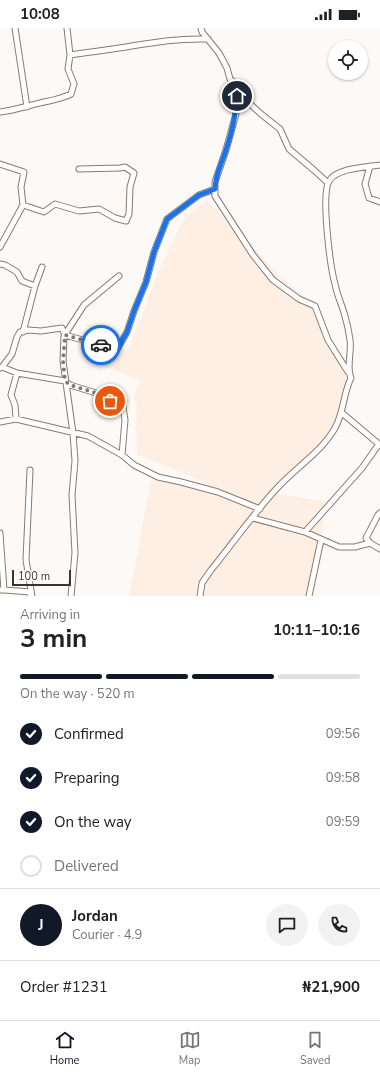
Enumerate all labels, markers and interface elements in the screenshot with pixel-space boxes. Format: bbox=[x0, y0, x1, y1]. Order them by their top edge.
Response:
text: 10:08 bbox=[20, 4, 60, 24]
map controls bbox=[328, 40, 368, 80]
button: locate bbox=[328, 40, 368, 80]
pin bbox=[220, 79, 254, 113]
icon: home bbox=[226, 85, 248, 107]
courier bbox=[81, 325, 121, 365]
icon: car bbox=[90, 334, 112, 356]
pin bbox=[93, 384, 127, 418]
icon: bag bbox=[99, 390, 121, 412]
scale bar bbox=[12, 568, 71, 587]
text: 100 m bbox=[18, 569, 50, 584]
text: Arriving in bbox=[20, 606, 80, 624]
text: 10:11–10:16 bbox=[273, 620, 360, 640]
text: 3 min bbox=[20, 621, 87, 656]
text: On the way · 520 m bbox=[20, 685, 135, 703]
icon: check bbox=[20, 723, 42, 745]
text: Confirmed bbox=[54, 724, 124, 744]
text: 09:56 bbox=[326, 725, 360, 743]
icon: check bbox=[20, 767, 42, 789]
text: Preparing bbox=[54, 768, 119, 788]
text: 09:58 bbox=[326, 769, 360, 787]
icon: check bbox=[20, 811, 42, 833]
text: On the way bbox=[54, 812, 132, 832]
text: 09:59 bbox=[326, 813, 360, 831]
text: Delivered bbox=[54, 856, 119, 876]
button: chat bbox=[266, 904, 308, 946]
button: phone bbox=[318, 904, 360, 946]
text: Jordan bbox=[72, 906, 118, 926]
text: J bbox=[38, 915, 44, 935]
text: Courier · 4.9 bbox=[72, 926, 142, 944]
text: Order #1231 bbox=[20, 977, 108, 997]
text: ₦21,900 bbox=[302, 977, 360, 997]
tab: Home bbox=[50, 1029, 79, 1068]
tab: Map bbox=[179, 1029, 201, 1068]
tab: Saved bbox=[300, 1029, 330, 1068]

